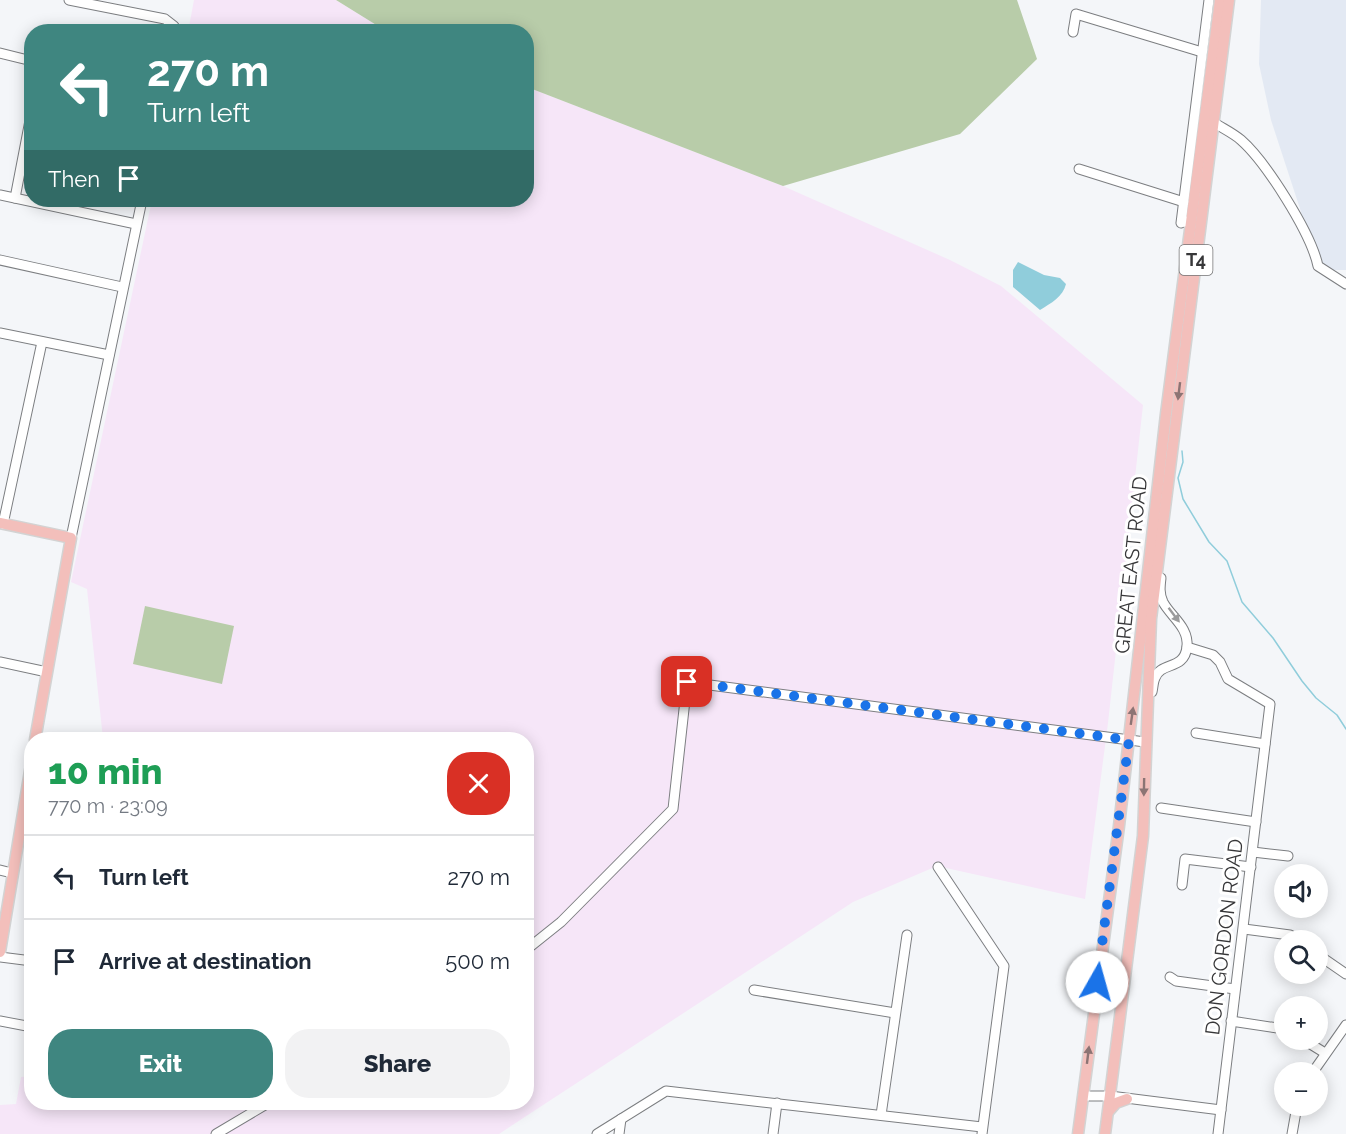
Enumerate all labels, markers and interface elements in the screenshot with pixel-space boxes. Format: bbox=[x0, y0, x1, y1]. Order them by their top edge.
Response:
text: 270 m bbox=[147, 47, 269, 96]
icon: left bbox=[48, 48, 126, 126]
text: Turn left bbox=[147, 97, 250, 128]
icon: arrive bbox=[112, 162, 145, 195]
text: Then bbox=[48, 166, 100, 192]
road number: T4 bbox=[1180, 245, 1212, 275]
one-way arrow bbox=[1174, 382, 1184, 401]
street label: GREAT EAST ROAD bbox=[1110, 475, 1152, 655]
one-way arrow bbox=[1167, 608, 1179, 623]
pin bbox=[661, 656, 712, 707]
icon: arrive bbox=[670, 665, 703, 698]
one-way arrow bbox=[1127, 706, 1137, 725]
text: 10 min bbox=[48, 750, 163, 792]
button: close bbox=[447, 752, 510, 815]
one-way arrow bbox=[1139, 777, 1149, 796]
text: 770 m · 23:09 bbox=[48, 794, 168, 818]
street label: DON GORDON ROAD bbox=[1200, 838, 1248, 1036]
icon: left bbox=[48, 861, 81, 894]
text: Turn left bbox=[99, 864, 189, 890]
text: 270 m bbox=[448, 864, 510, 890]
map controls bbox=[1274, 864, 1328, 1116]
button: sound bbox=[1274, 864, 1328, 918]
button: search bbox=[1274, 930, 1328, 984]
icon: arrive bbox=[48, 945, 81, 978]
text: Arrive at destination bbox=[99, 948, 312, 974]
text: 500 m bbox=[445, 948, 510, 974]
position arrow bbox=[1065, 950, 1129, 1014]
button: + bbox=[1274, 996, 1328, 1050]
button: Exit bbox=[48, 1029, 273, 1098]
button: Share bbox=[285, 1029, 510, 1098]
one-way arrow bbox=[1083, 1046, 1093, 1065]
button: − bbox=[1274, 1062, 1328, 1116]

